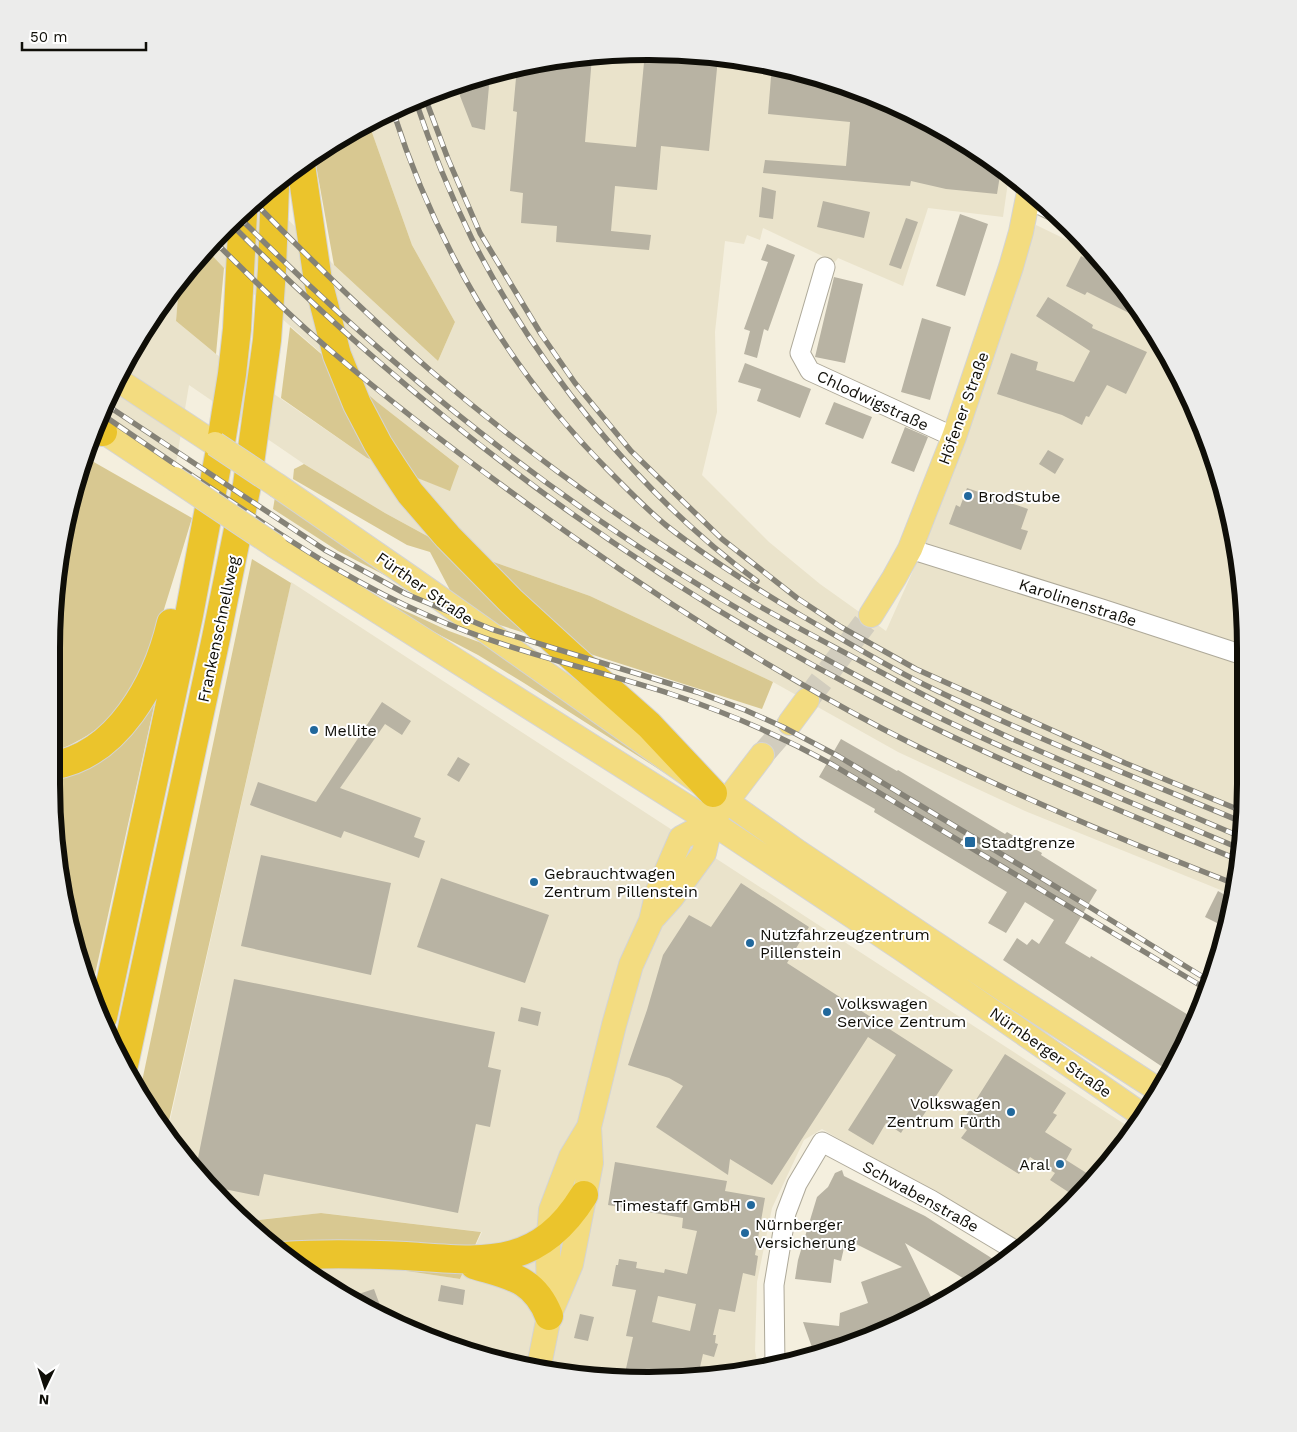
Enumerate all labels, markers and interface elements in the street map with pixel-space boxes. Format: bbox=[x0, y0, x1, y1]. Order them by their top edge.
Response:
scale bar bbox=[22, 20, 146, 52]
text: 50 m bbox=[30, 28, 67, 46]
street label: Höfener Straße bbox=[934, 349, 993, 467]
street label: Chlodwigstraße bbox=[814, 366, 932, 435]
place label: BrodStube bbox=[978, 487, 1060, 506]
marker: BrodStube bbox=[962, 490, 974, 502]
street label: Fürther Straße bbox=[373, 548, 477, 629]
street label: Frankenschnellweg bbox=[194, 554, 243, 704]
street label: Karolinenstraße bbox=[1016, 574, 1139, 631]
place label: Mellite bbox=[324, 721, 377, 740]
marker: Mellite bbox=[308, 724, 320, 736]
place label: Stadtgrenze bbox=[981, 833, 1075, 852]
marker: Stadtgrenze bbox=[963, 835, 977, 849]
place label: Gebrauchtwagen Zentrum Pillenstein bbox=[544, 864, 698, 901]
marker: Gebrauchtwagen Zentrum Pillenstein bbox=[528, 876, 540, 888]
place label: Nutzfahrzeugzentrum Pillenstein bbox=[760, 925, 930, 962]
marker: Nutzfahrzeugzentrum Pillenstein bbox=[744, 937, 756, 949]
place label: Volkswagen Service Zentrum bbox=[837, 994, 966, 1031]
street label: Nürnberger Straße bbox=[986, 1003, 1115, 1102]
marker: Volkswagen Service Zentrum bbox=[821, 1006, 833, 1018]
place label: Volkswagen Zentrum Fürth bbox=[887, 1094, 1001, 1131]
marker: Volkswagen Zentrum Fürth bbox=[1005, 1106, 1017, 1118]
place label: Aral bbox=[1019, 1155, 1050, 1174]
street label: Schwabenstraße bbox=[859, 1157, 982, 1236]
marker: Aral bbox=[1054, 1158, 1066, 1170]
place label: Timestaff GmbH bbox=[613, 1196, 741, 1215]
marker: Timestaff GmbH bbox=[745, 1199, 757, 1211]
place label: Nürnberger Versicherung bbox=[755, 1215, 856, 1252]
marker: Nürnberger Versicherung bbox=[739, 1227, 751, 1239]
north arrow bbox=[20, 1362, 70, 1412]
text: N bbox=[38, 1392, 50, 1408]

